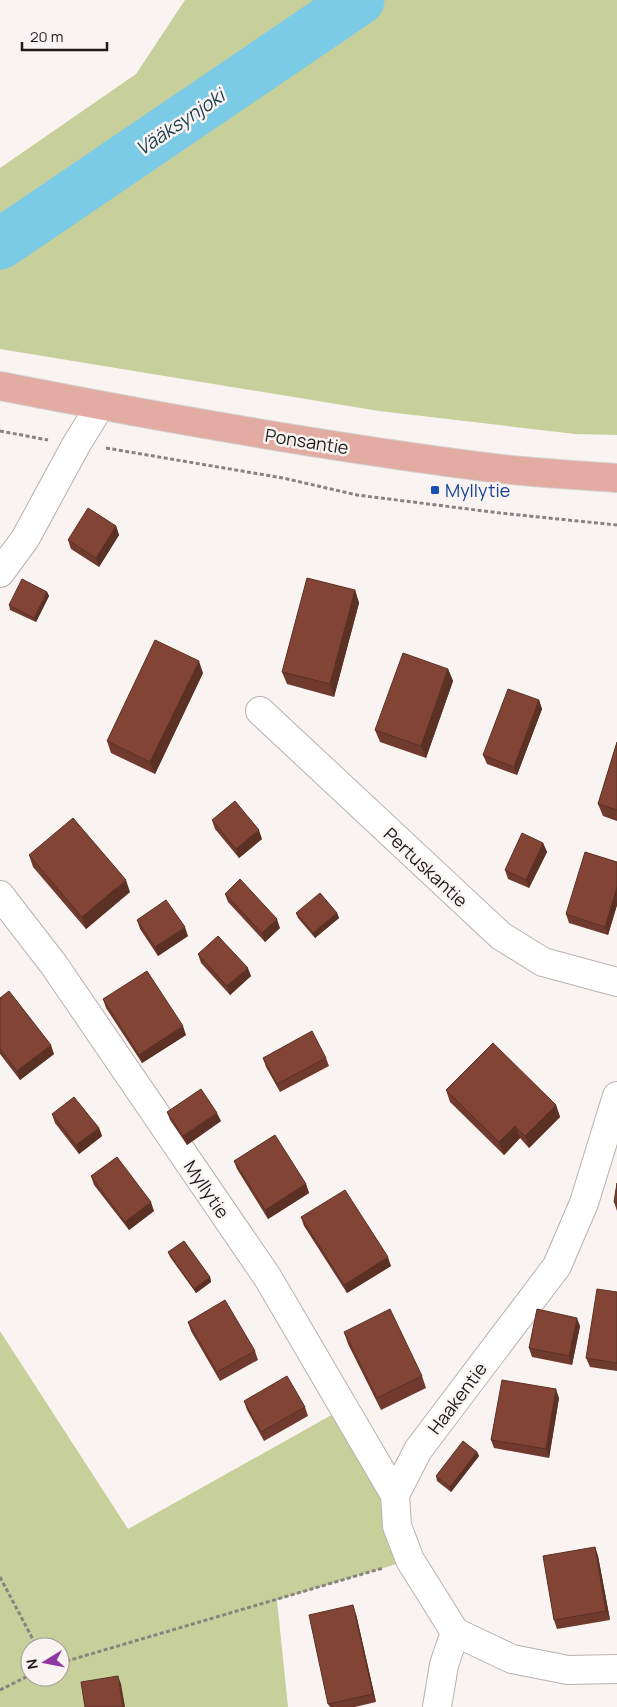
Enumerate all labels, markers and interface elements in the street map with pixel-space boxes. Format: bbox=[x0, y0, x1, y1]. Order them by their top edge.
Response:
scale bar bbox=[22, 20, 108, 52]
text: 20 m bbox=[30, 26, 63, 47]
water label: Vääksynjoki bbox=[131, 81, 232, 161]
street label: Ponsantie bbox=[264, 423, 350, 459]
place label: Myllytie bbox=[445, 478, 510, 502]
marker: Myllytie bbox=[429, 484, 441, 496]
street label: Pertuskantie bbox=[379, 822, 473, 912]
street label: Myllytie bbox=[179, 1155, 235, 1223]
street label: Haakentie bbox=[422, 1357, 492, 1439]
north arrow bbox=[20, 1637, 70, 1687]
text: N bbox=[21, 1658, 42, 1671]

